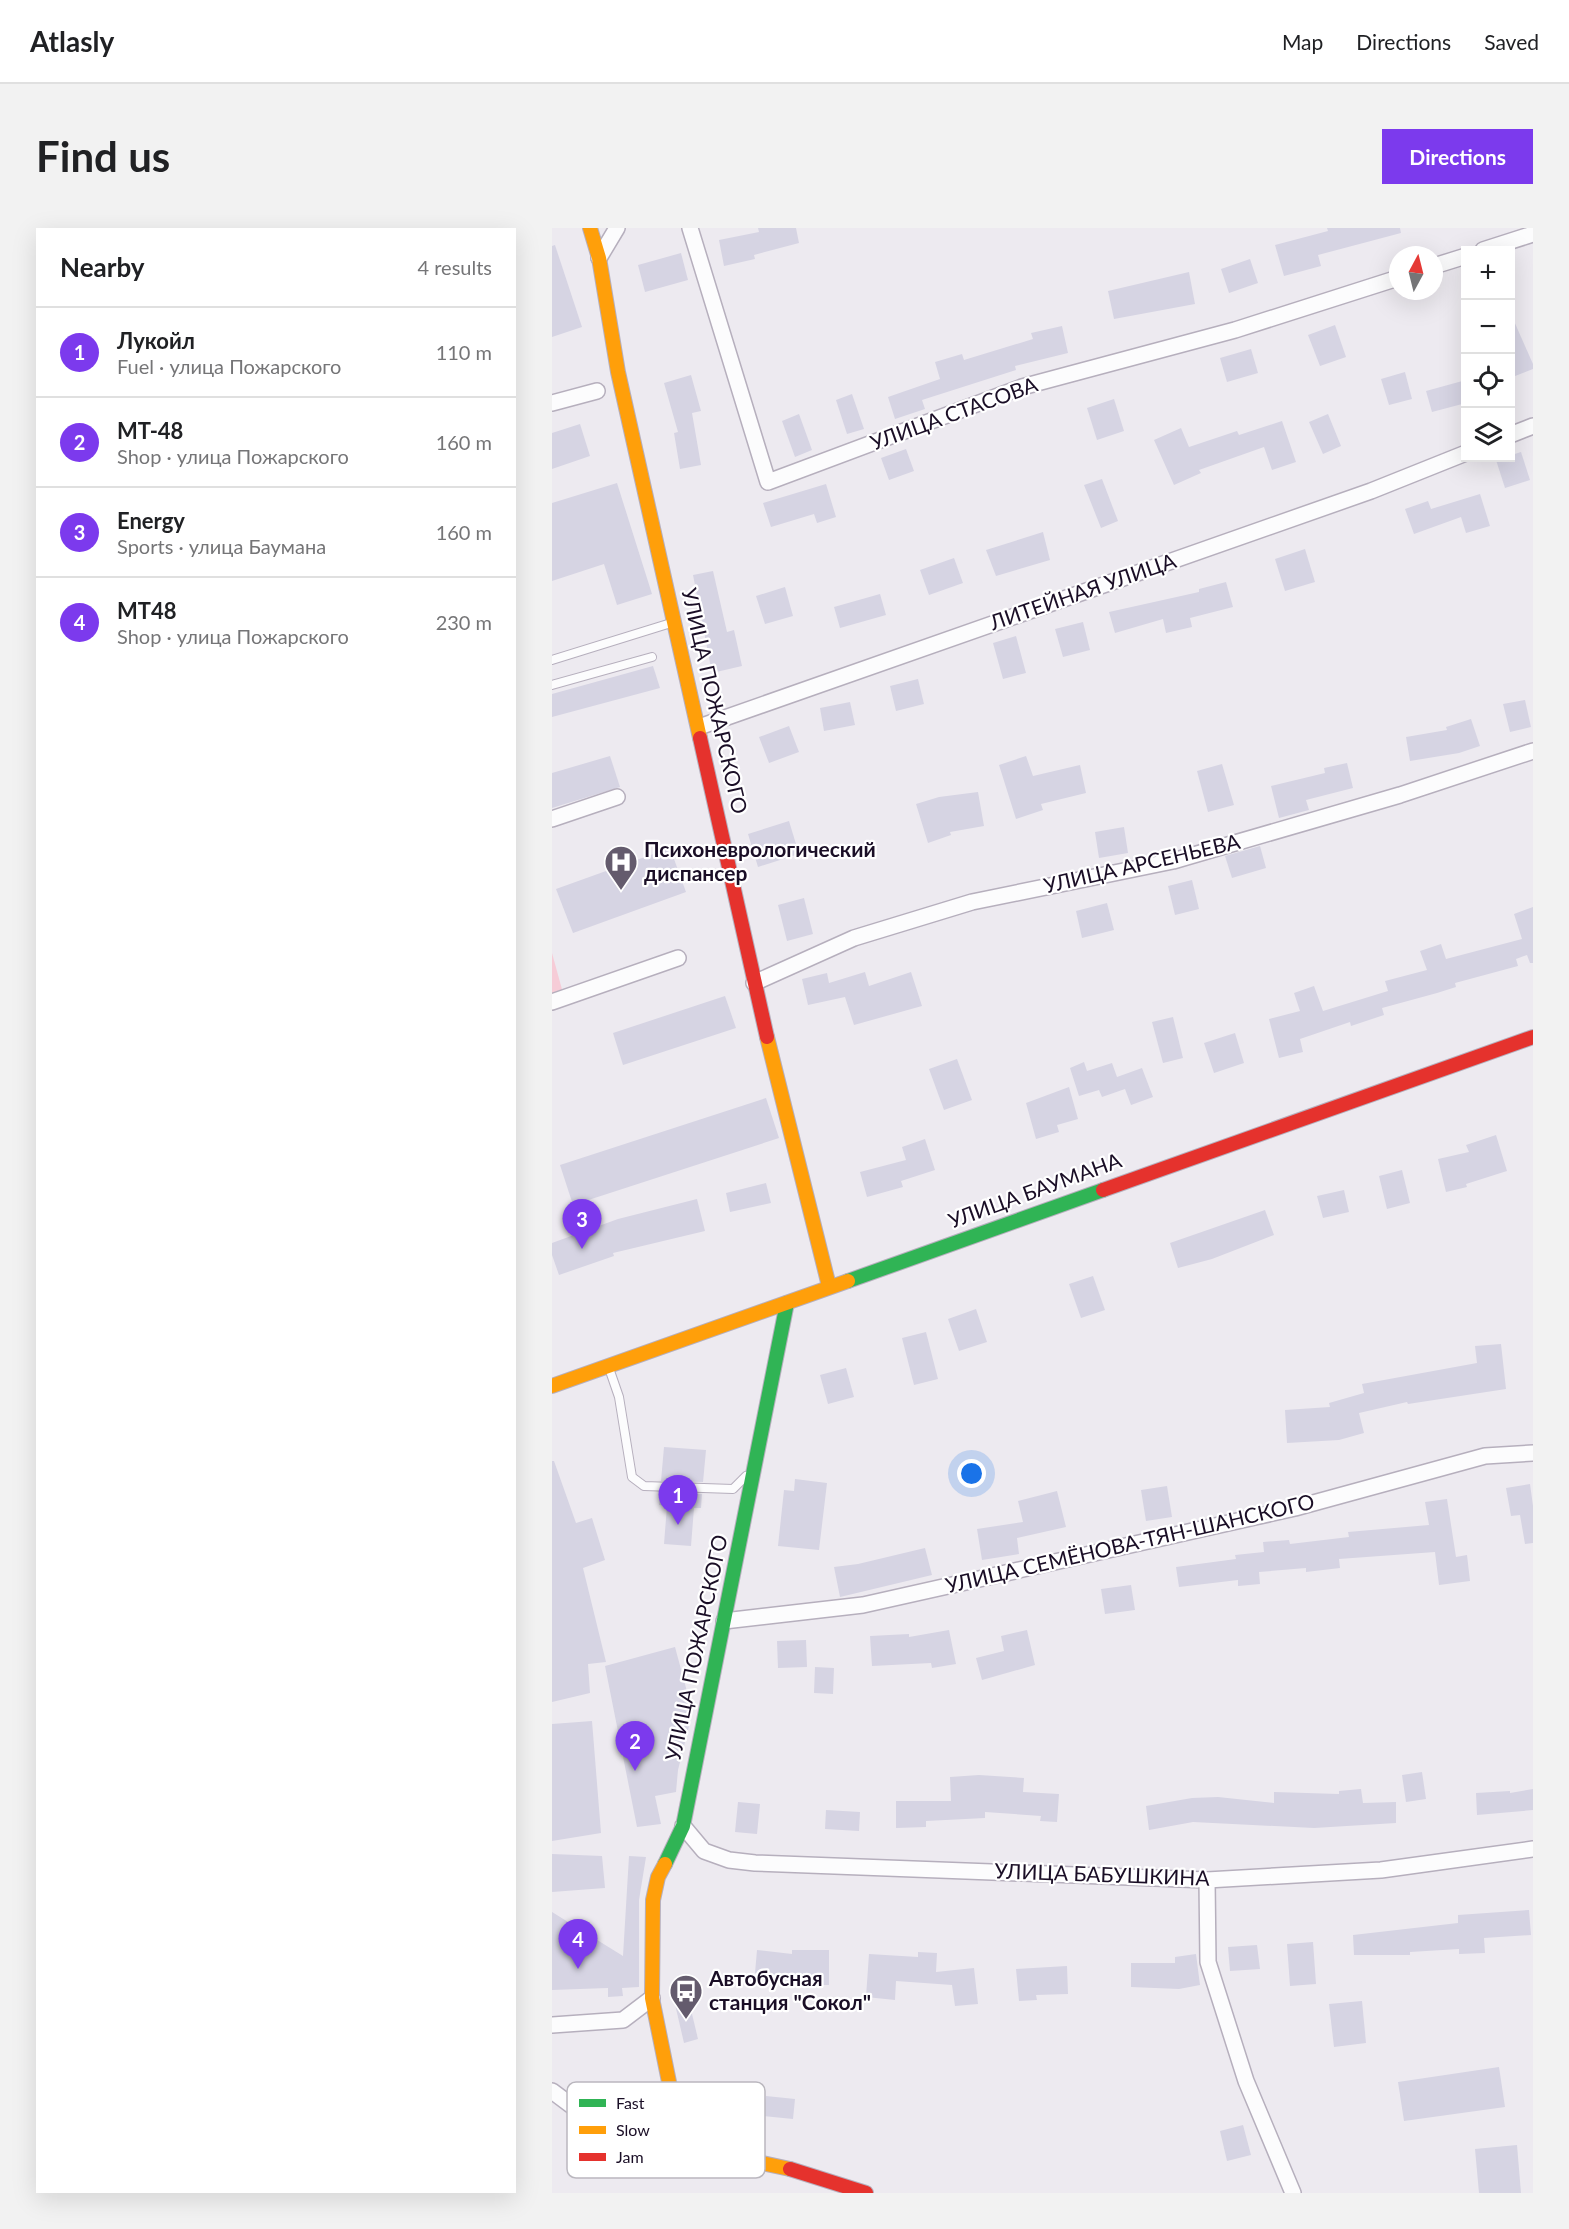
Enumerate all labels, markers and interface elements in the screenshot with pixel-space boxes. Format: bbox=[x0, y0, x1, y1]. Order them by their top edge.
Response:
text: Atlasly bbox=[30, 24, 114, 58]
text: Map bbox=[1282, 29, 1323, 54]
text: Directions bbox=[1356, 29, 1451, 54]
text: Saved bbox=[1484, 29, 1539, 54]
button: Directions bbox=[1382, 129, 1533, 184]
text: Find us bbox=[36, 131, 170, 181]
north arrow bbox=[1389, 246, 1443, 300]
map controls bbox=[1461, 246, 1515, 462]
button: + bbox=[1461, 246, 1515, 300]
text: Nearby bbox=[60, 251, 145, 283]
text: 4 results bbox=[417, 255, 492, 279]
button: − bbox=[1461, 300, 1515, 354]
text: Лукойл bbox=[117, 327, 195, 354]
text: 1 bbox=[74, 340, 85, 364]
text: 110 m bbox=[436, 340, 492, 364]
text: Fuel · улица Пожарского bbox=[117, 354, 341, 378]
button: locate bbox=[1461, 354, 1515, 408]
street label: УЛИЦА СТАСОВА bbox=[867, 370, 1041, 454]
button: layers bbox=[1461, 408, 1515, 462]
text: МТ-48 bbox=[117, 417, 183, 444]
text: 2 bbox=[74, 430, 85, 454]
text: 160 m bbox=[436, 430, 492, 454]
text: Shop · улица Пожарского bbox=[117, 444, 349, 468]
text: Energy bbox=[117, 507, 185, 534]
text: 3 bbox=[74, 520, 85, 544]
text: 160 m bbox=[436, 520, 492, 544]
text: Sports · улица Баумана bbox=[117, 534, 326, 558]
street label: ЛИТЕЙНАЯ УЛИЦА bbox=[985, 547, 1180, 634]
street label: УЛИЦА ПОЖАРСКОГО bbox=[677, 585, 754, 816]
text: МТ48 bbox=[117, 597, 177, 624]
text: 4 bbox=[74, 610, 85, 634]
text: 230 m bbox=[436, 610, 492, 634]
text: Shop · улица Пожарского bbox=[117, 624, 349, 648]
street label: УЛИЦА АРСЕНЬЕВА bbox=[1041, 828, 1243, 897]
place label: Психоневрологический диспансер bbox=[644, 836, 876, 885]
hospital icon: Психоневрологический диспансер bbox=[603, 844, 639, 891]
street label: УЛИЦА БАУМАНА bbox=[944, 1146, 1125, 1233]
pin: 3 bbox=[562, 1200, 602, 1249]
your location bbox=[957, 1459, 986, 1488]
pin: 1 bbox=[658, 1476, 698, 1525]
street label: УЛИЦА СЕМЁНОВА-ТЯН-ШАНСКОГО bbox=[943, 1488, 1316, 1597]
street label: УЛИЦА ПОЖАРСКОГО bbox=[659, 1532, 732, 1763]
pin: 2 bbox=[616, 1722, 655, 1771]
street label: УЛИЦА БАБУШКИНА bbox=[994, 1857, 1211, 1890]
pin: 4 bbox=[558, 1920, 598, 1969]
place label: Автобусная станция "Сокол" bbox=[708, 1965, 871, 2014]
bus stop icon: Автобусная станция "Сокол" bbox=[668, 1973, 704, 2020]
legend bbox=[567, 2082, 765, 2178]
text: Fast bbox=[616, 2093, 645, 2112]
text: Slow bbox=[616, 2120, 650, 2139]
text: Jam bbox=[616, 2147, 644, 2166]

